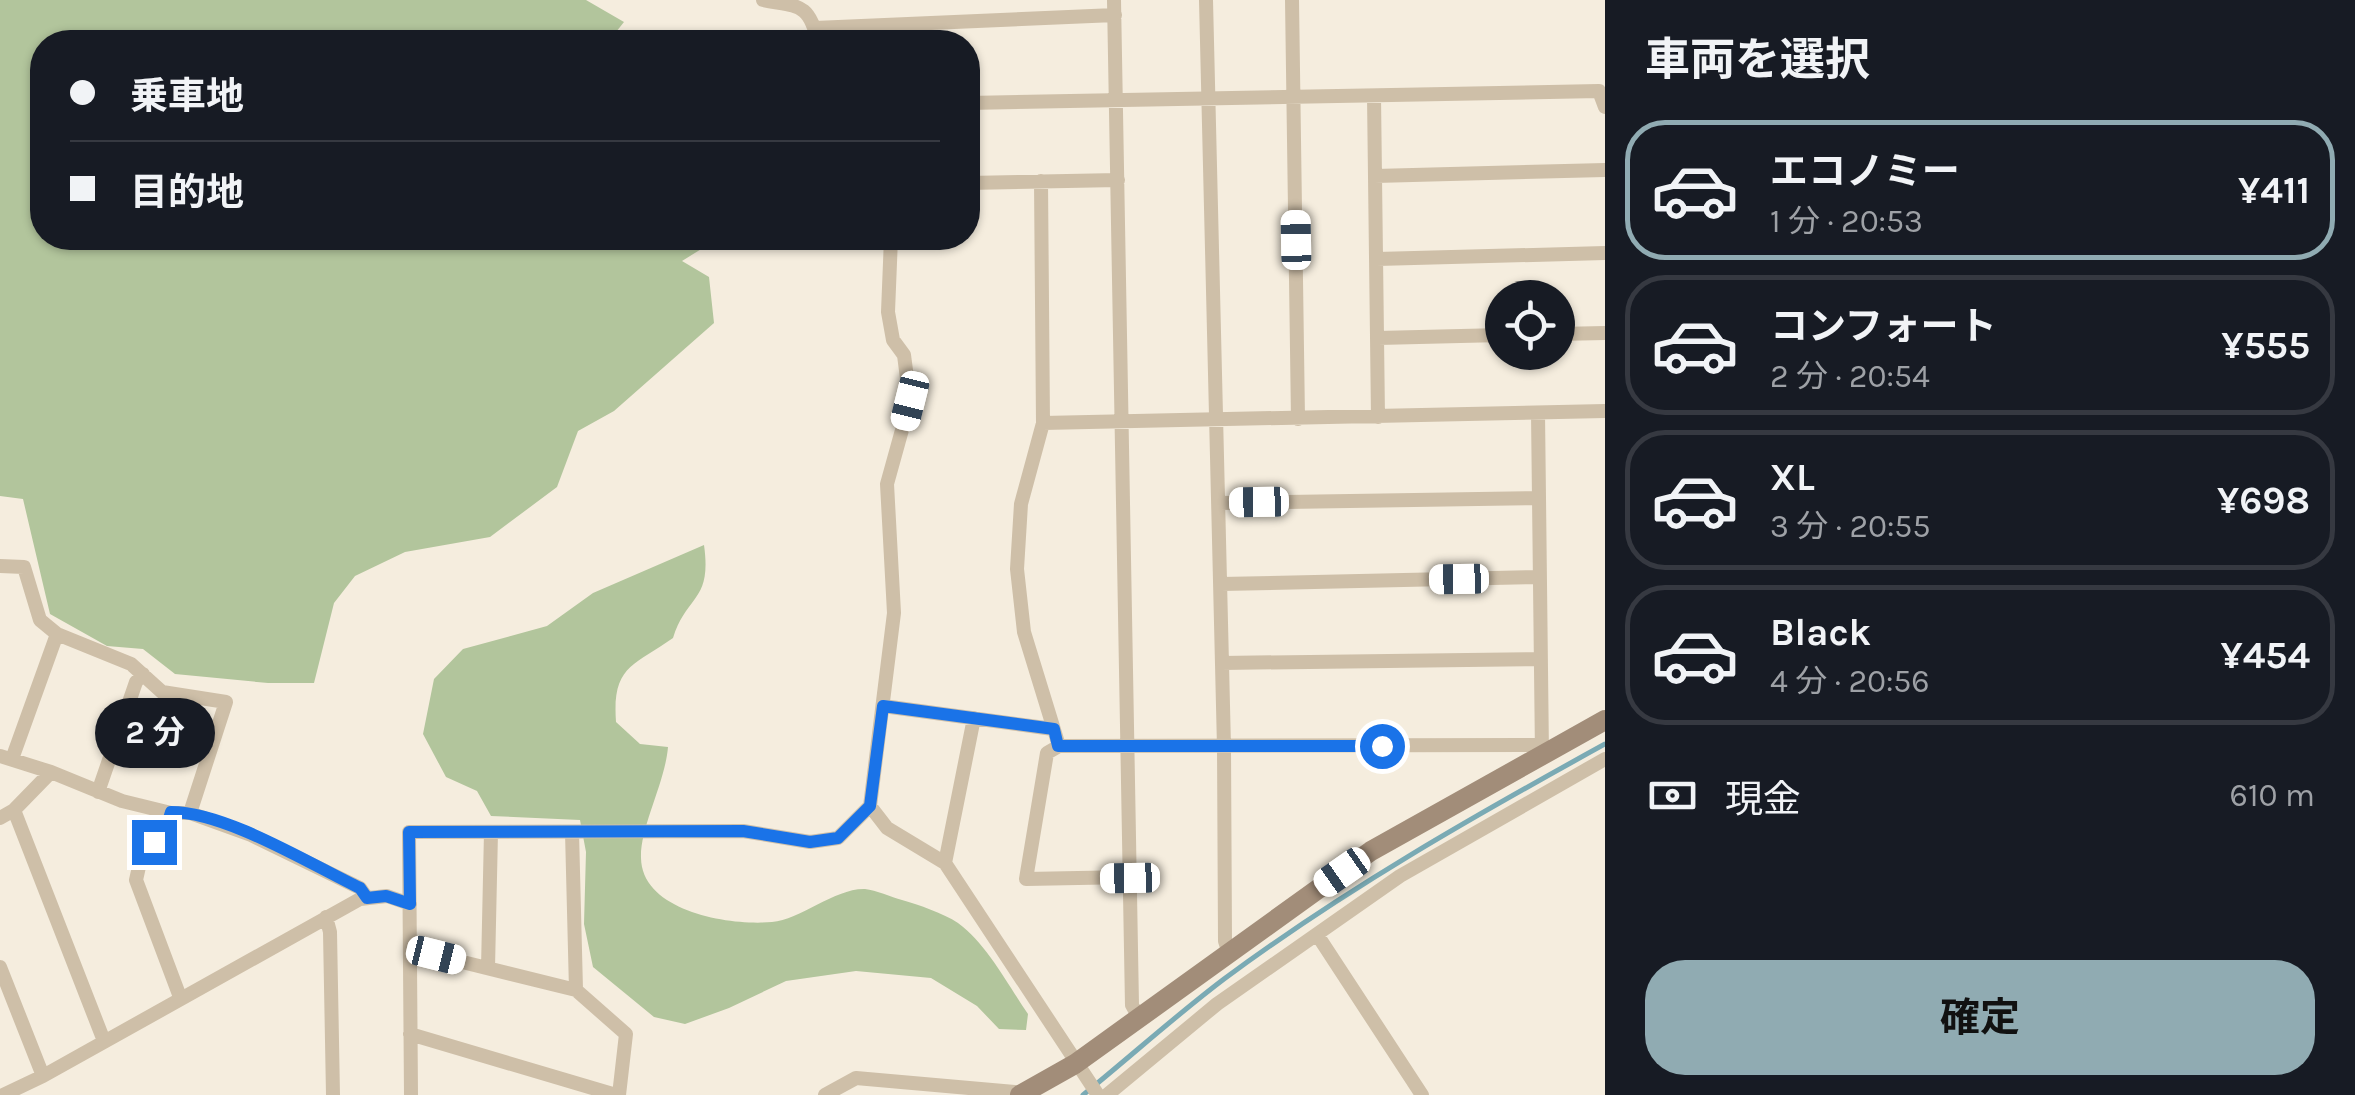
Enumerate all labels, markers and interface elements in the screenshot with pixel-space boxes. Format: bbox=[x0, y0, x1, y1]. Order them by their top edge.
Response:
text: 車両を選択 bbox=[1645, 34, 1870, 86]
text: 乗車地 bbox=[130, 74, 244, 119]
icon: car bbox=[1650, 145, 1740, 235]
text: エコノミー bbox=[1770, 149, 1960, 194]
text: ¥411 bbox=[2238, 168, 2310, 213]
text: 目的地 bbox=[130, 170, 244, 215]
text: 1 分 · 20:53 bbox=[1770, 203, 1923, 240]
car bbox=[1280, 210, 1312, 270]
map controls bbox=[1485, 280, 1575, 370]
button: locate bbox=[1485, 280, 1575, 370]
icon: car bbox=[1650, 300, 1740, 390]
text: コンフォート bbox=[1770, 304, 1997, 349]
text: ¥555 bbox=[2221, 323, 2310, 368]
text: 2 分 · 20:54 bbox=[1770, 358, 1930, 395]
car bbox=[888, 368, 932, 434]
icon: car bbox=[1650, 455, 1740, 545]
text: XL bbox=[1770, 455, 1815, 500]
text: ¥698 bbox=[2217, 478, 2310, 523]
car bbox=[1229, 486, 1289, 518]
text: 3 分 · 20:55 bbox=[1770, 508, 1930, 545]
car bbox=[1429, 563, 1489, 595]
icon: car bbox=[1650, 610, 1740, 700]
text: Black bbox=[1770, 610, 1871, 655]
text: ¥454 bbox=[2220, 633, 2310, 678]
text: 4 分 · 20:56 bbox=[1770, 663, 1930, 700]
callout: 2 分 bbox=[94, 697, 214, 767]
text: 2 分 bbox=[125, 714, 185, 751]
route start bbox=[1360, 724, 1405, 769]
icon: cash bbox=[1645, 768, 1700, 823]
text: 現金 bbox=[1725, 777, 1801, 822]
text: 610 m bbox=[2230, 777, 2315, 814]
route end bbox=[132, 820, 177, 865]
car bbox=[1309, 843, 1375, 901]
car bbox=[1100, 862, 1160, 894]
car bbox=[403, 933, 469, 977]
button: 確定 bbox=[1645, 960, 2315, 1075]

